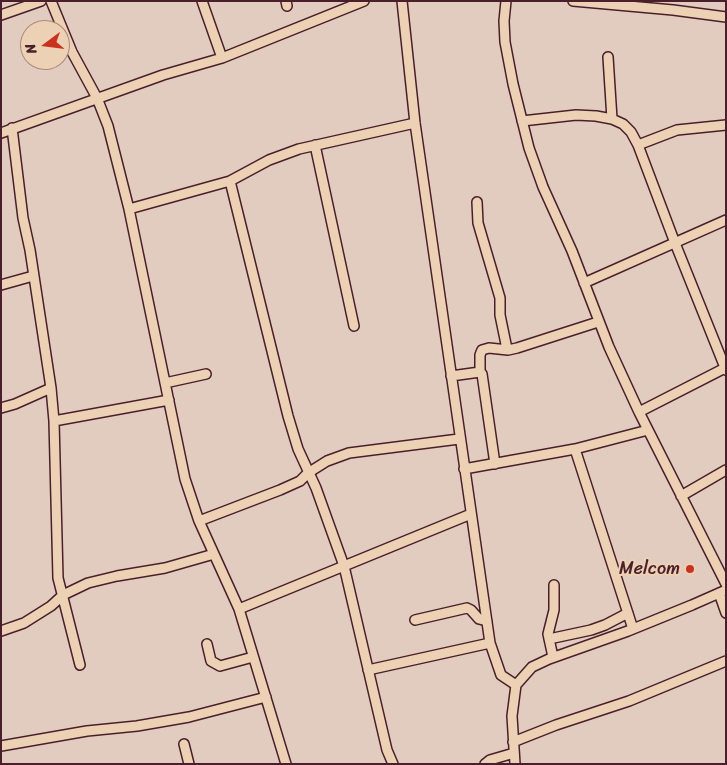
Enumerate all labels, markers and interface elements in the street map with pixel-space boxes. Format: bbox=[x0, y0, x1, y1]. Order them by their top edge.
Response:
north arrow bbox=[20, 20, 70, 70]
text: N bbox=[18, 41, 44, 57]
place label: Melcom bbox=[619, 558, 680, 580]
marker: Melcom bbox=[684, 563, 696, 575]

